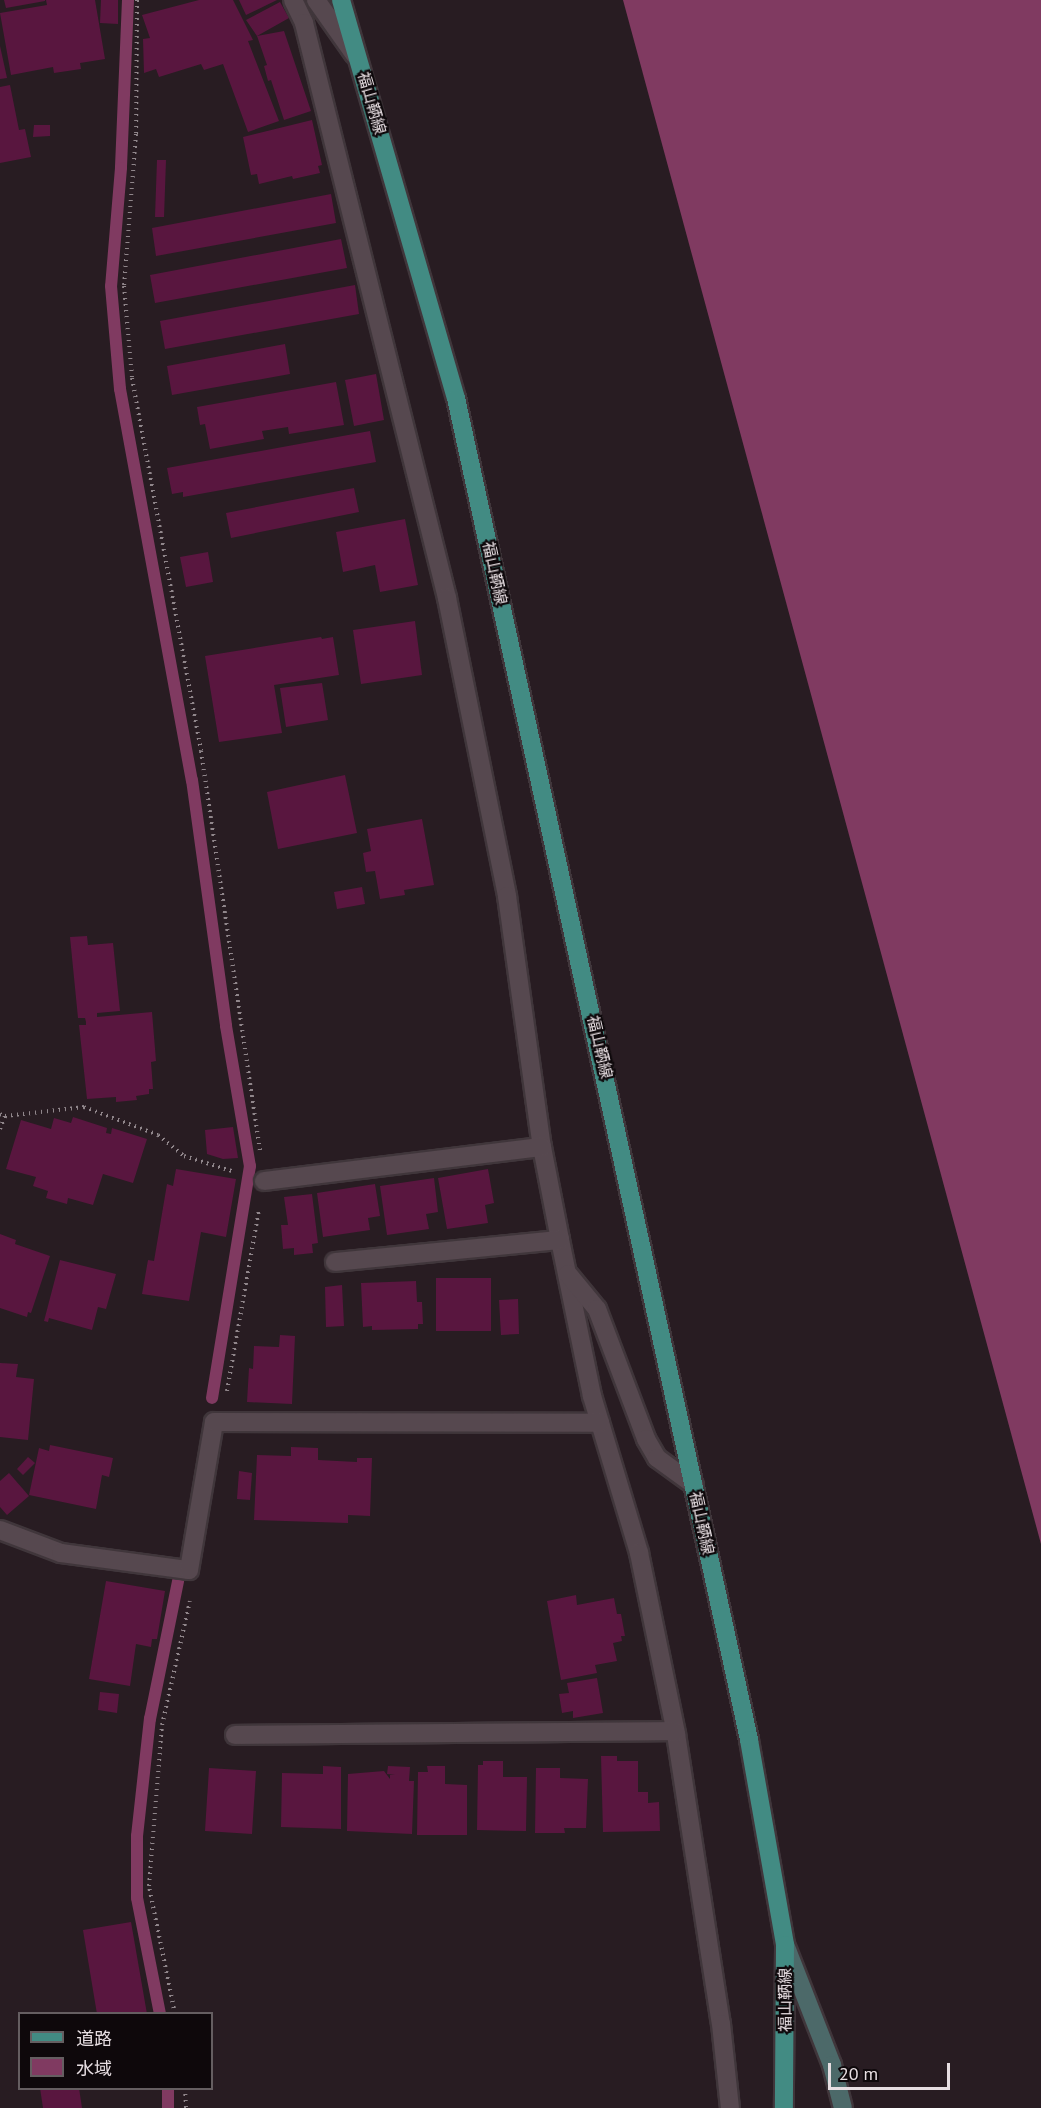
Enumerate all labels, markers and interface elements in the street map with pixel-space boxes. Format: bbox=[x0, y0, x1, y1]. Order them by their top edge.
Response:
street label: 福山鞆線 bbox=[354, 70, 390, 136]
street label: 福山鞆線 bbox=[479, 540, 511, 606]
street label: 福山鞆線 bbox=[583, 1014, 617, 1080]
street label: 福山鞆線 bbox=[686, 1490, 718, 1556]
street label: 福山鞆線 bbox=[775, 1968, 795, 2032]
legend bbox=[18, 2012, 213, 2090]
text: 道路 bbox=[76, 2027, 112, 2050]
scale bar bbox=[831, 2051, 952, 2089]
text: 水域 bbox=[76, 2057, 112, 2080]
text: 20 m bbox=[839, 2062, 878, 2085]

